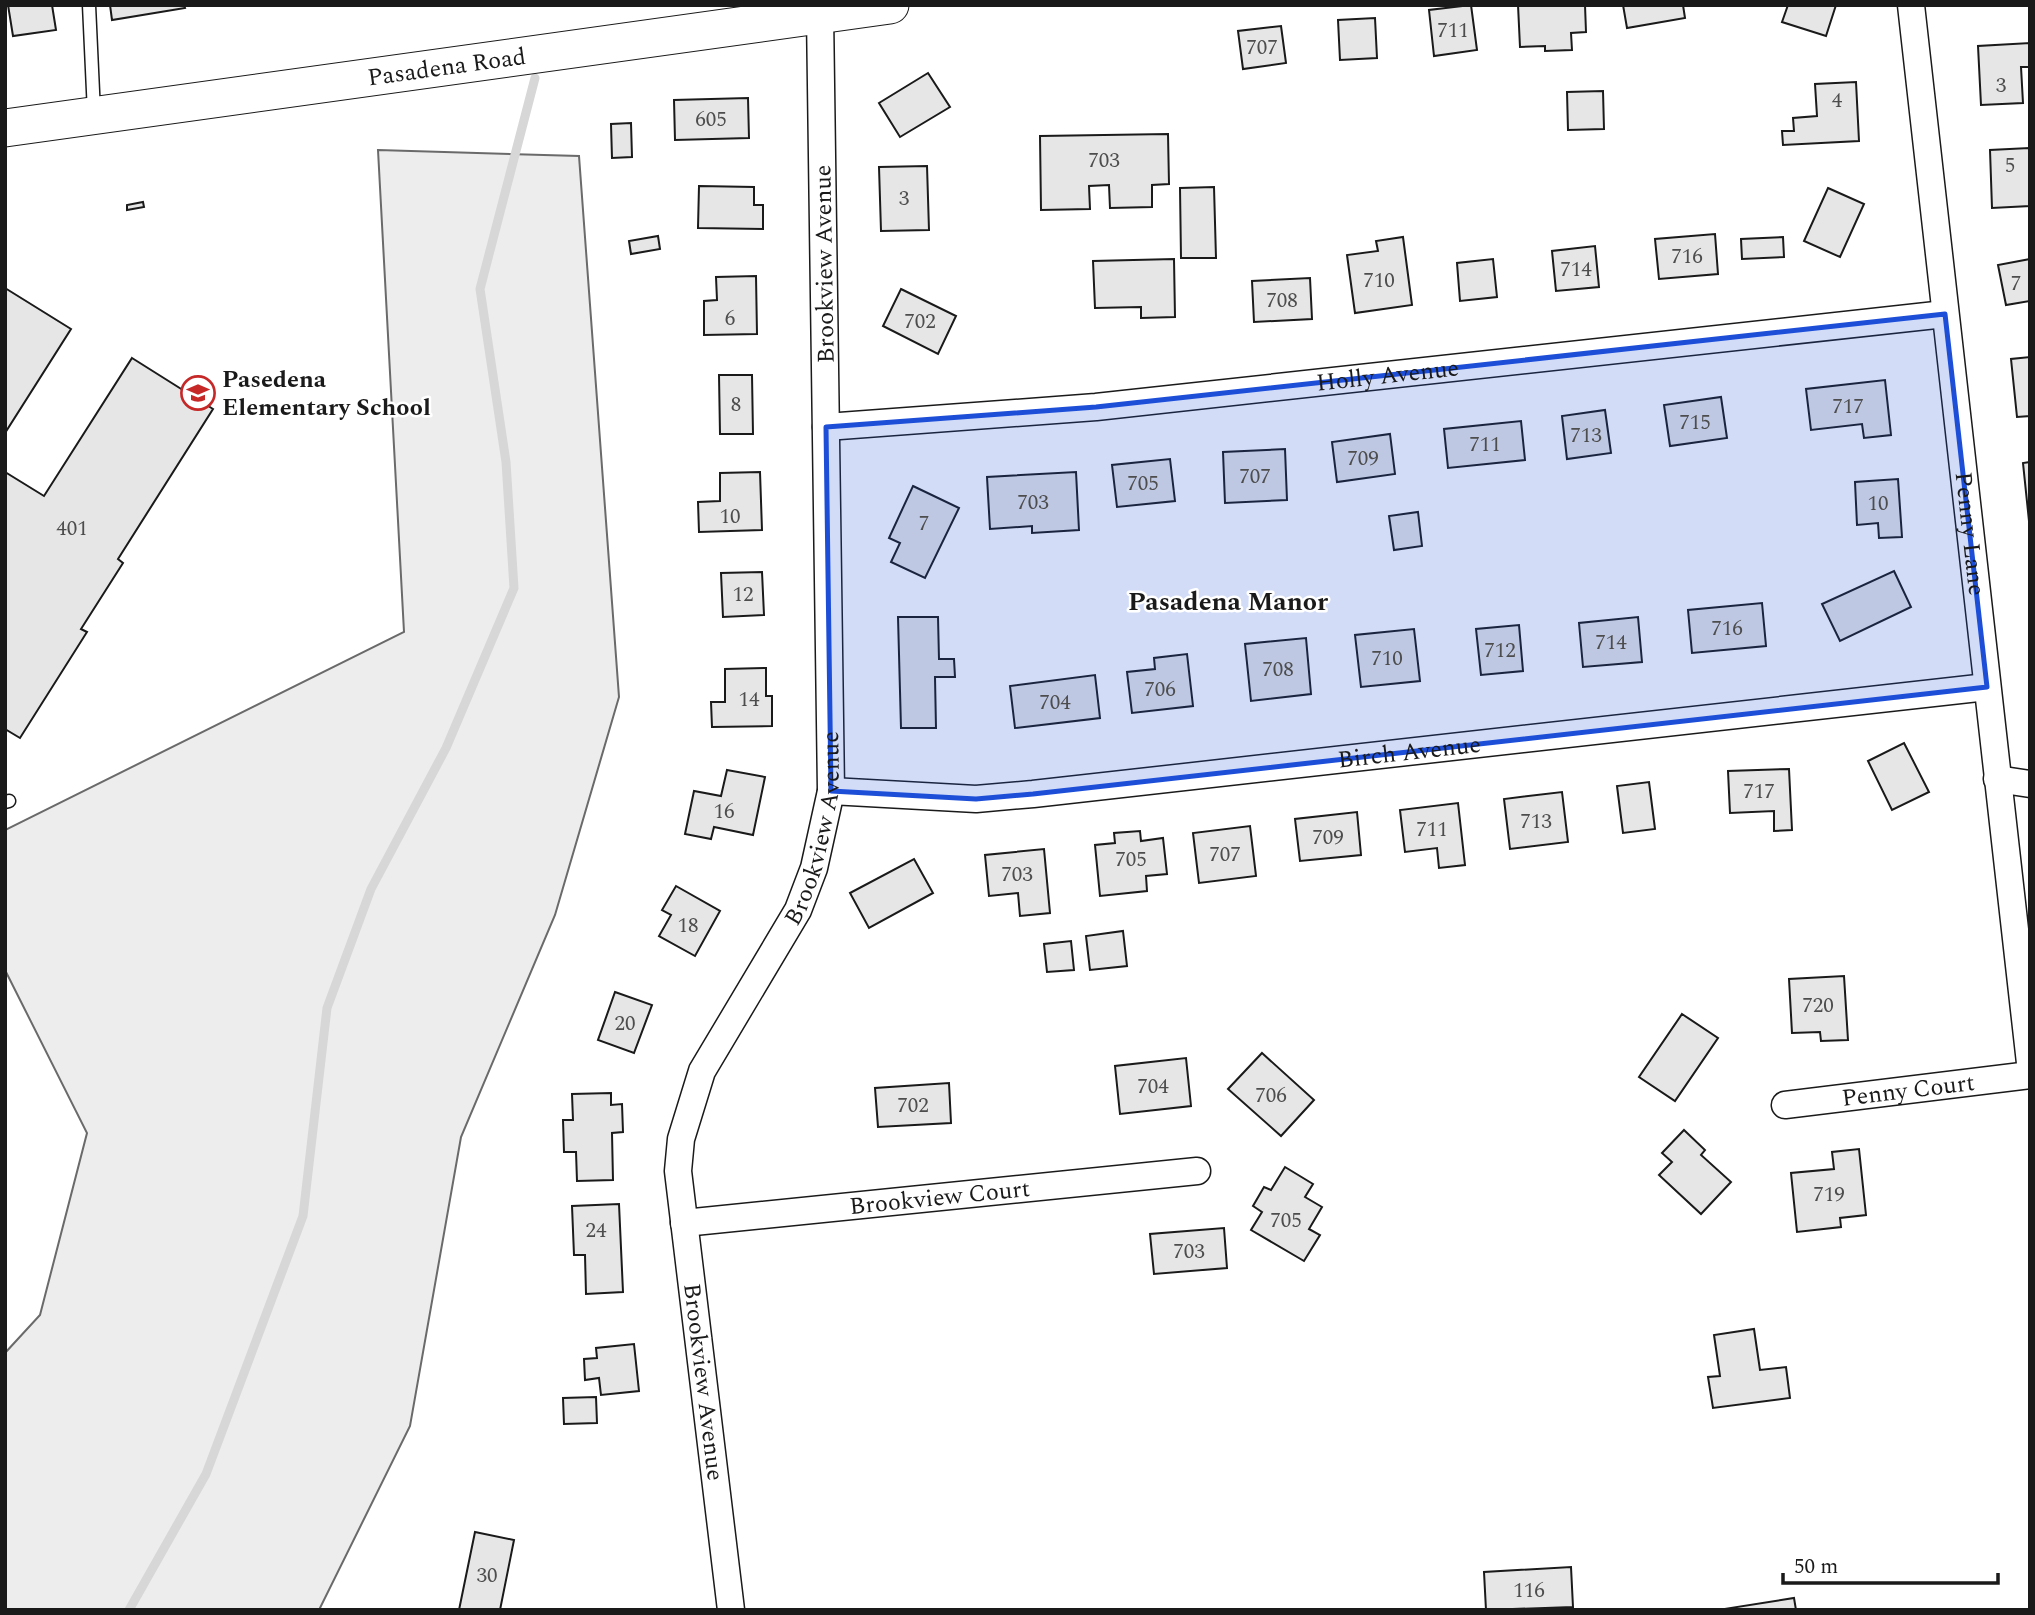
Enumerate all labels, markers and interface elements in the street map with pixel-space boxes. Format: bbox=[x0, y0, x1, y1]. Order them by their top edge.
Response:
house number: 711 bbox=[1437, 15, 1469, 47]
house number: 707 bbox=[1246, 32, 1278, 64]
street label: Pasadena Road bbox=[365, 39, 528, 96]
house number: 3 bbox=[1996, 70, 2007, 102]
house number: 4 bbox=[1832, 85, 1843, 117]
house number: 605 bbox=[695, 104, 727, 136]
house number: 703 bbox=[1088, 145, 1120, 177]
house number: 5 bbox=[2005, 150, 2015, 182]
street label: Brookview Avenue bbox=[805, 164, 845, 364]
house number: 3 bbox=[899, 183, 910, 215]
house number: 716 bbox=[1671, 241, 1703, 273]
house number: 714 bbox=[1560, 254, 1592, 286]
house number: 710 bbox=[1363, 265, 1395, 297]
house number: 7 bbox=[2011, 268, 2021, 300]
house number: 708 bbox=[1266, 285, 1298, 317]
house number: 6 bbox=[725, 303, 735, 335]
house number: 702 bbox=[904, 306, 936, 338]
street label: Holly Avenue bbox=[1314, 350, 1461, 402]
place label: Pasedena Elementary School bbox=[222, 362, 431, 426]
school or university icon: Pasedena Elementary School bbox=[179, 374, 217, 412]
house number: 8 bbox=[731, 389, 741, 421]
house number: 717 bbox=[1832, 391, 1864, 423]
house number: 715 bbox=[1679, 407, 1711, 439]
house number: 713 bbox=[1570, 420, 1602, 452]
house number: 711 bbox=[1469, 429, 1501, 461]
house number: 709 bbox=[1347, 443, 1379, 475]
house number: 707 bbox=[1239, 461, 1271, 493]
house number: 705 bbox=[1127, 468, 1159, 500]
street label: Penny Lane bbox=[1945, 470, 1994, 598]
house number: 703 bbox=[1017, 487, 1049, 519]
house number: 10 bbox=[1868, 488, 1889, 520]
house number: 10 bbox=[720, 501, 741, 533]
house number: 7 bbox=[919, 508, 929, 540]
house number: 401 bbox=[56, 513, 88, 545]
house number: 12 bbox=[733, 579, 754, 611]
district label: Pasadena Manor bbox=[1128, 582, 1329, 622]
house number: 716 bbox=[1711, 613, 1743, 645]
house number: 714 bbox=[1595, 627, 1627, 659]
house number: 712 bbox=[1484, 635, 1516, 667]
house number: 710 bbox=[1371, 643, 1403, 675]
house number: 708 bbox=[1262, 654, 1294, 686]
house number: 706 bbox=[1144, 674, 1176, 706]
house number: 14 bbox=[739, 684, 760, 716]
house number: 704 bbox=[1039, 687, 1071, 719]
street label: Birch Avenue bbox=[1336, 727, 1483, 779]
street label: Brookview Avenue bbox=[776, 731, 850, 933]
house number: 717 bbox=[1743, 776, 1775, 808]
house number: 16 bbox=[714, 796, 735, 828]
house number: 713 bbox=[1520, 806, 1552, 838]
house number: 711 bbox=[1416, 814, 1448, 846]
house number: 709 bbox=[1312, 822, 1344, 854]
house number: 707 bbox=[1209, 839, 1241, 871]
house number: 705 bbox=[1115, 844, 1147, 876]
house number: 703 bbox=[1001, 859, 1033, 891]
house number: 18 bbox=[678, 910, 699, 942]
house number: 720 bbox=[1802, 990, 1834, 1022]
house number: 20 bbox=[615, 1008, 636, 1040]
street label: Penny Court bbox=[1840, 1065, 1977, 1117]
house number: 704 bbox=[1137, 1071, 1169, 1103]
house number: 706 bbox=[1255, 1080, 1287, 1112]
house number: 702 bbox=[897, 1090, 929, 1122]
street label: Brookview Court bbox=[848, 1171, 1032, 1225]
house number: 719 bbox=[1813, 1179, 1845, 1211]
house number: 705 bbox=[1270, 1205, 1302, 1237]
house number: 24 bbox=[586, 1215, 607, 1247]
house number: 703 bbox=[1173, 1236, 1205, 1268]
street label: Brookview Avenue bbox=[673, 1281, 733, 1483]
scale bar bbox=[1783, 1542, 1998, 1586]
text: 50 m bbox=[1794, 1551, 1838, 1583]
house number: 30 bbox=[477, 1560, 498, 1592]
house number: 116 bbox=[1513, 1575, 1545, 1607]

